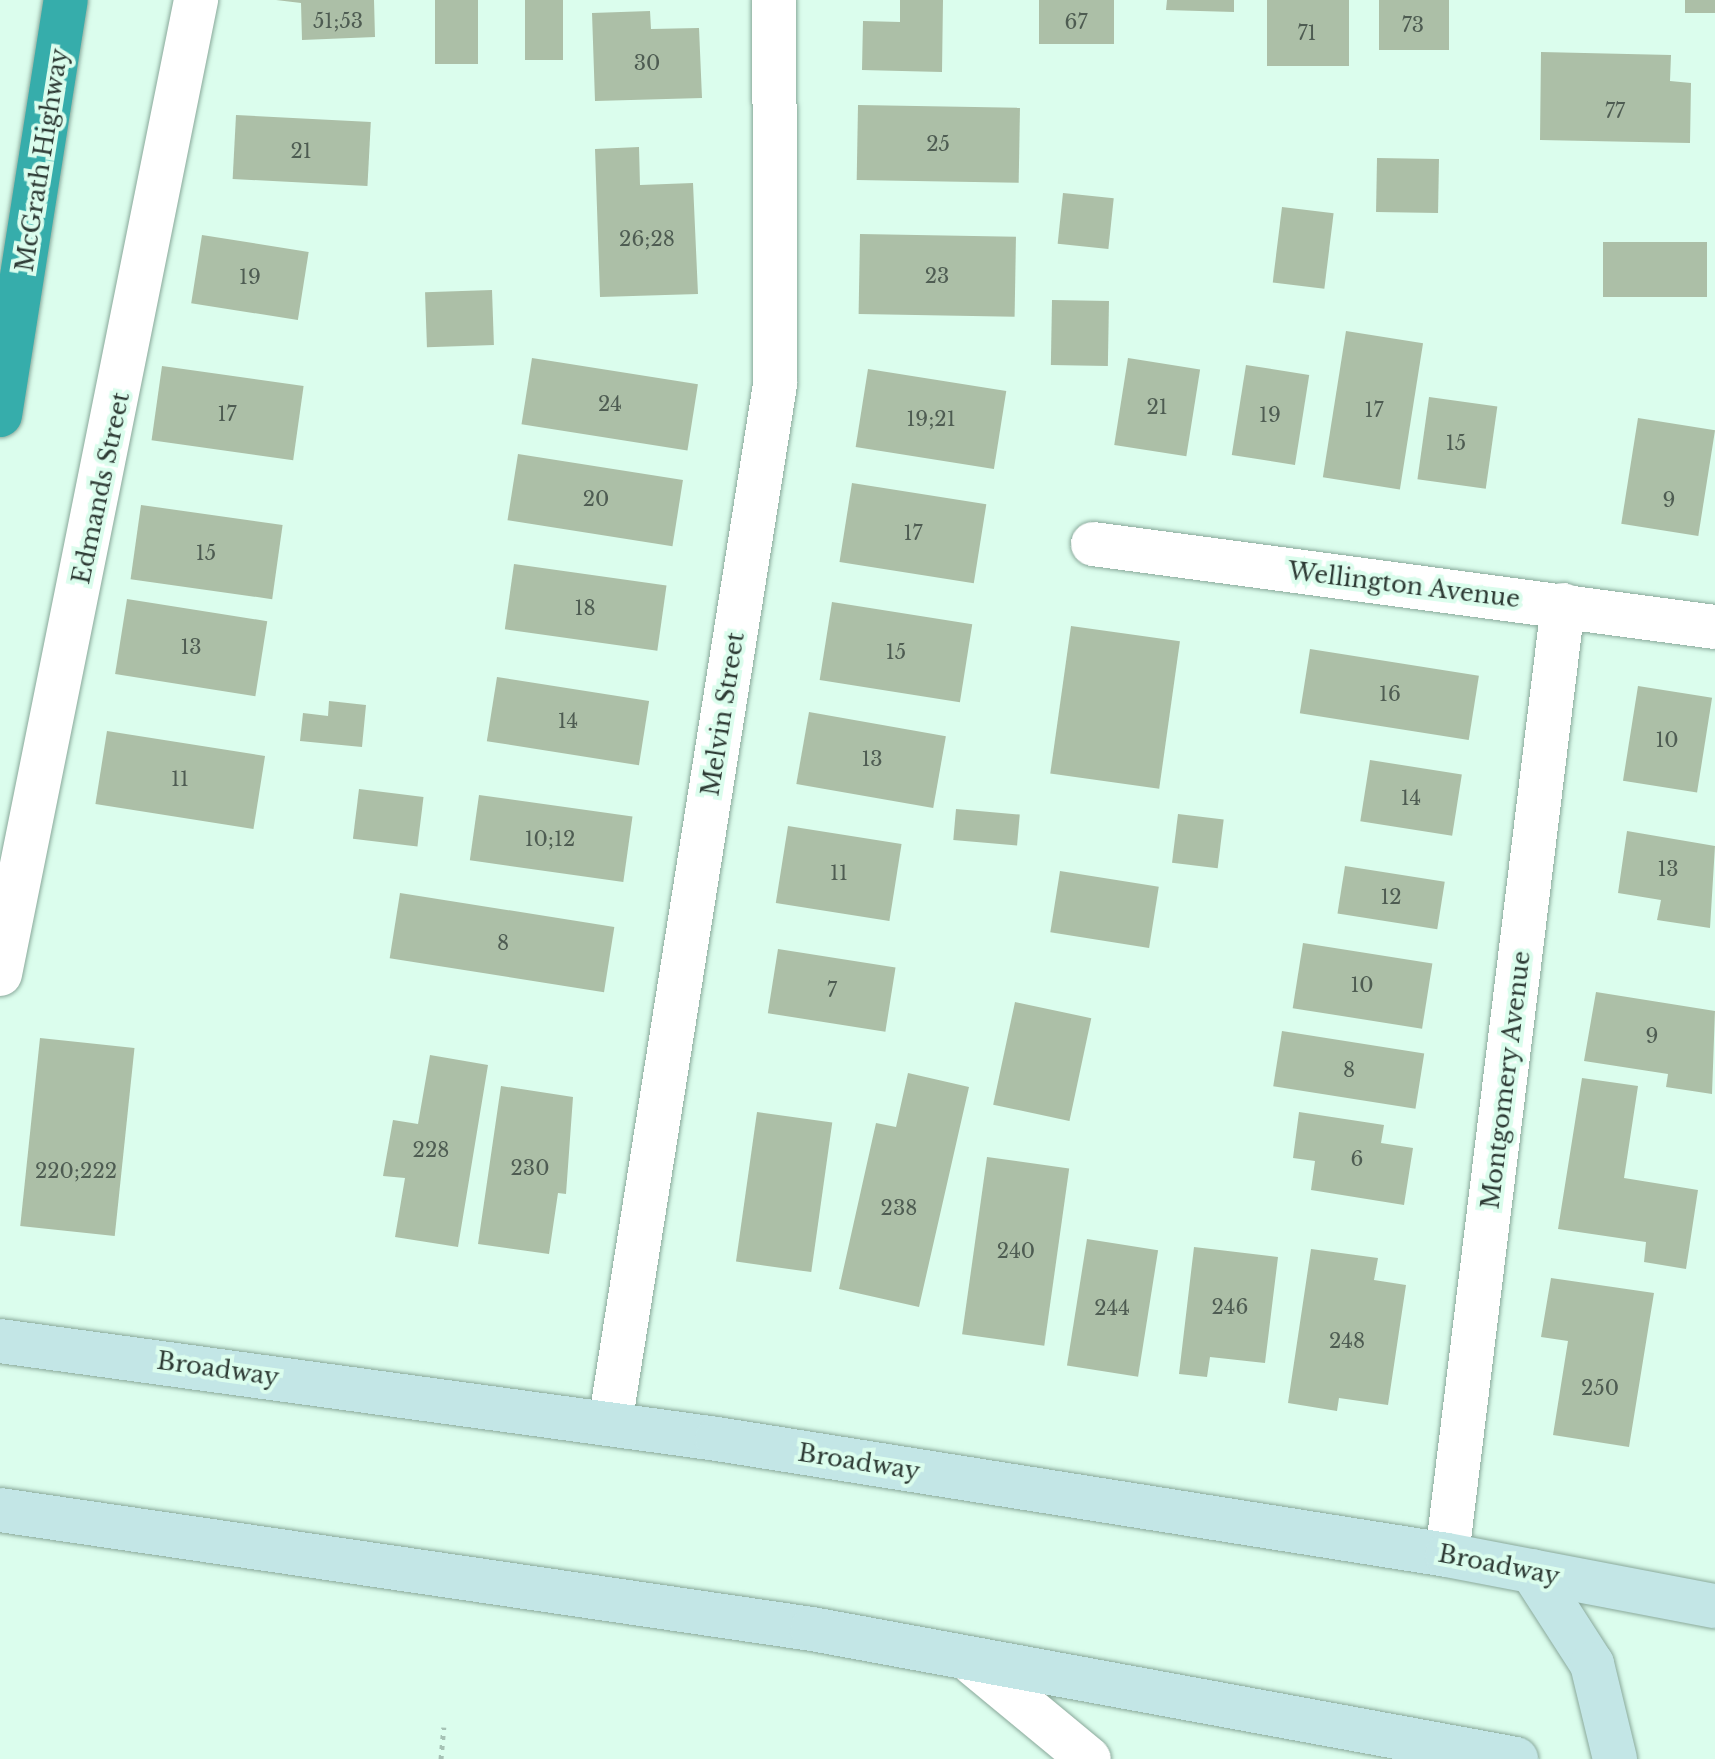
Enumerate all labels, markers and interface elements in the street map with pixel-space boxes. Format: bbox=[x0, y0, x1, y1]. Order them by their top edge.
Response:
house number: 51;53 bbox=[313, 9, 363, 33]
house number: 67 bbox=[1065, 10, 1087, 34]
house number: 73 bbox=[1402, 13, 1424, 37]
house number: 71 bbox=[1298, 21, 1316, 45]
street label: McGrath Highway bbox=[10, 46, 74, 274]
house number: 30 bbox=[634, 51, 660, 75]
house number: 77 bbox=[1605, 99, 1625, 123]
house number: 25 bbox=[926, 132, 950, 156]
house number: 21 bbox=[290, 139, 312, 163]
house number: 26;28 bbox=[619, 227, 675, 251]
house number: 23 bbox=[925, 264, 949, 288]
house number: 19 bbox=[239, 265, 261, 289]
street label: Edmands Street bbox=[67, 389, 135, 587]
house number: 24 bbox=[598, 392, 622, 416]
house number: 21 bbox=[1146, 395, 1168, 419]
house number: 17 bbox=[1365, 398, 1383, 422]
house number: 17 bbox=[218, 402, 236, 426]
house number: 19 bbox=[1259, 403, 1281, 427]
house number: 19;21 bbox=[906, 407, 956, 431]
house number: 15 bbox=[1446, 431, 1466, 455]
house number: 20 bbox=[583, 487, 609, 511]
house number: 9 bbox=[1663, 488, 1675, 512]
house number: 17 bbox=[904, 521, 922, 545]
house number: 15 bbox=[196, 541, 216, 565]
street label: Wellington Avenue bbox=[1286, 556, 1522, 614]
house number: 18 bbox=[574, 596, 596, 620]
street label: Melvin Street bbox=[696, 630, 750, 798]
house number: 13 bbox=[180, 635, 202, 659]
house number: 15 bbox=[886, 640, 906, 664]
house number: 16 bbox=[1379, 682, 1401, 706]
house number: 14 bbox=[558, 709, 578, 733]
house number: 10 bbox=[1655, 728, 1679, 752]
house number: 13 bbox=[861, 747, 883, 771]
house number: 11 bbox=[171, 767, 189, 791]
house number: 14 bbox=[1401, 786, 1421, 810]
house number: 10;12 bbox=[525, 827, 575, 851]
house number: 13 bbox=[1657, 857, 1679, 881]
house number: 11 bbox=[830, 861, 848, 885]
house number: 12 bbox=[1380, 885, 1402, 909]
house number: 8 bbox=[497, 931, 509, 955]
street label: Montgomery Avenue bbox=[1476, 949, 1536, 1211]
house number: 10 bbox=[1350, 973, 1374, 997]
house number: 7 bbox=[827, 978, 837, 1002]
house number: 9 bbox=[1646, 1024, 1658, 1048]
house number: 8 bbox=[1343, 1058, 1355, 1082]
house number: 228 bbox=[413, 1138, 449, 1162]
house number: 6 bbox=[1351, 1147, 1363, 1171]
house number: 230 bbox=[511, 1156, 549, 1180]
house number: 220;222 bbox=[35, 1159, 117, 1183]
house number: 238 bbox=[881, 1196, 917, 1220]
house number: 240 bbox=[997, 1239, 1035, 1263]
house number: 246 bbox=[1212, 1295, 1248, 1319]
house number: 244 bbox=[1094, 1296, 1130, 1320]
house number: 248 bbox=[1329, 1329, 1365, 1353]
street label: Broadway bbox=[155, 1346, 281, 1392]
house number: 250 bbox=[1581, 1376, 1619, 1400]
street label: Broadway bbox=[796, 1438, 922, 1486]
street label: Broadway bbox=[1436, 1539, 1562, 1591]

